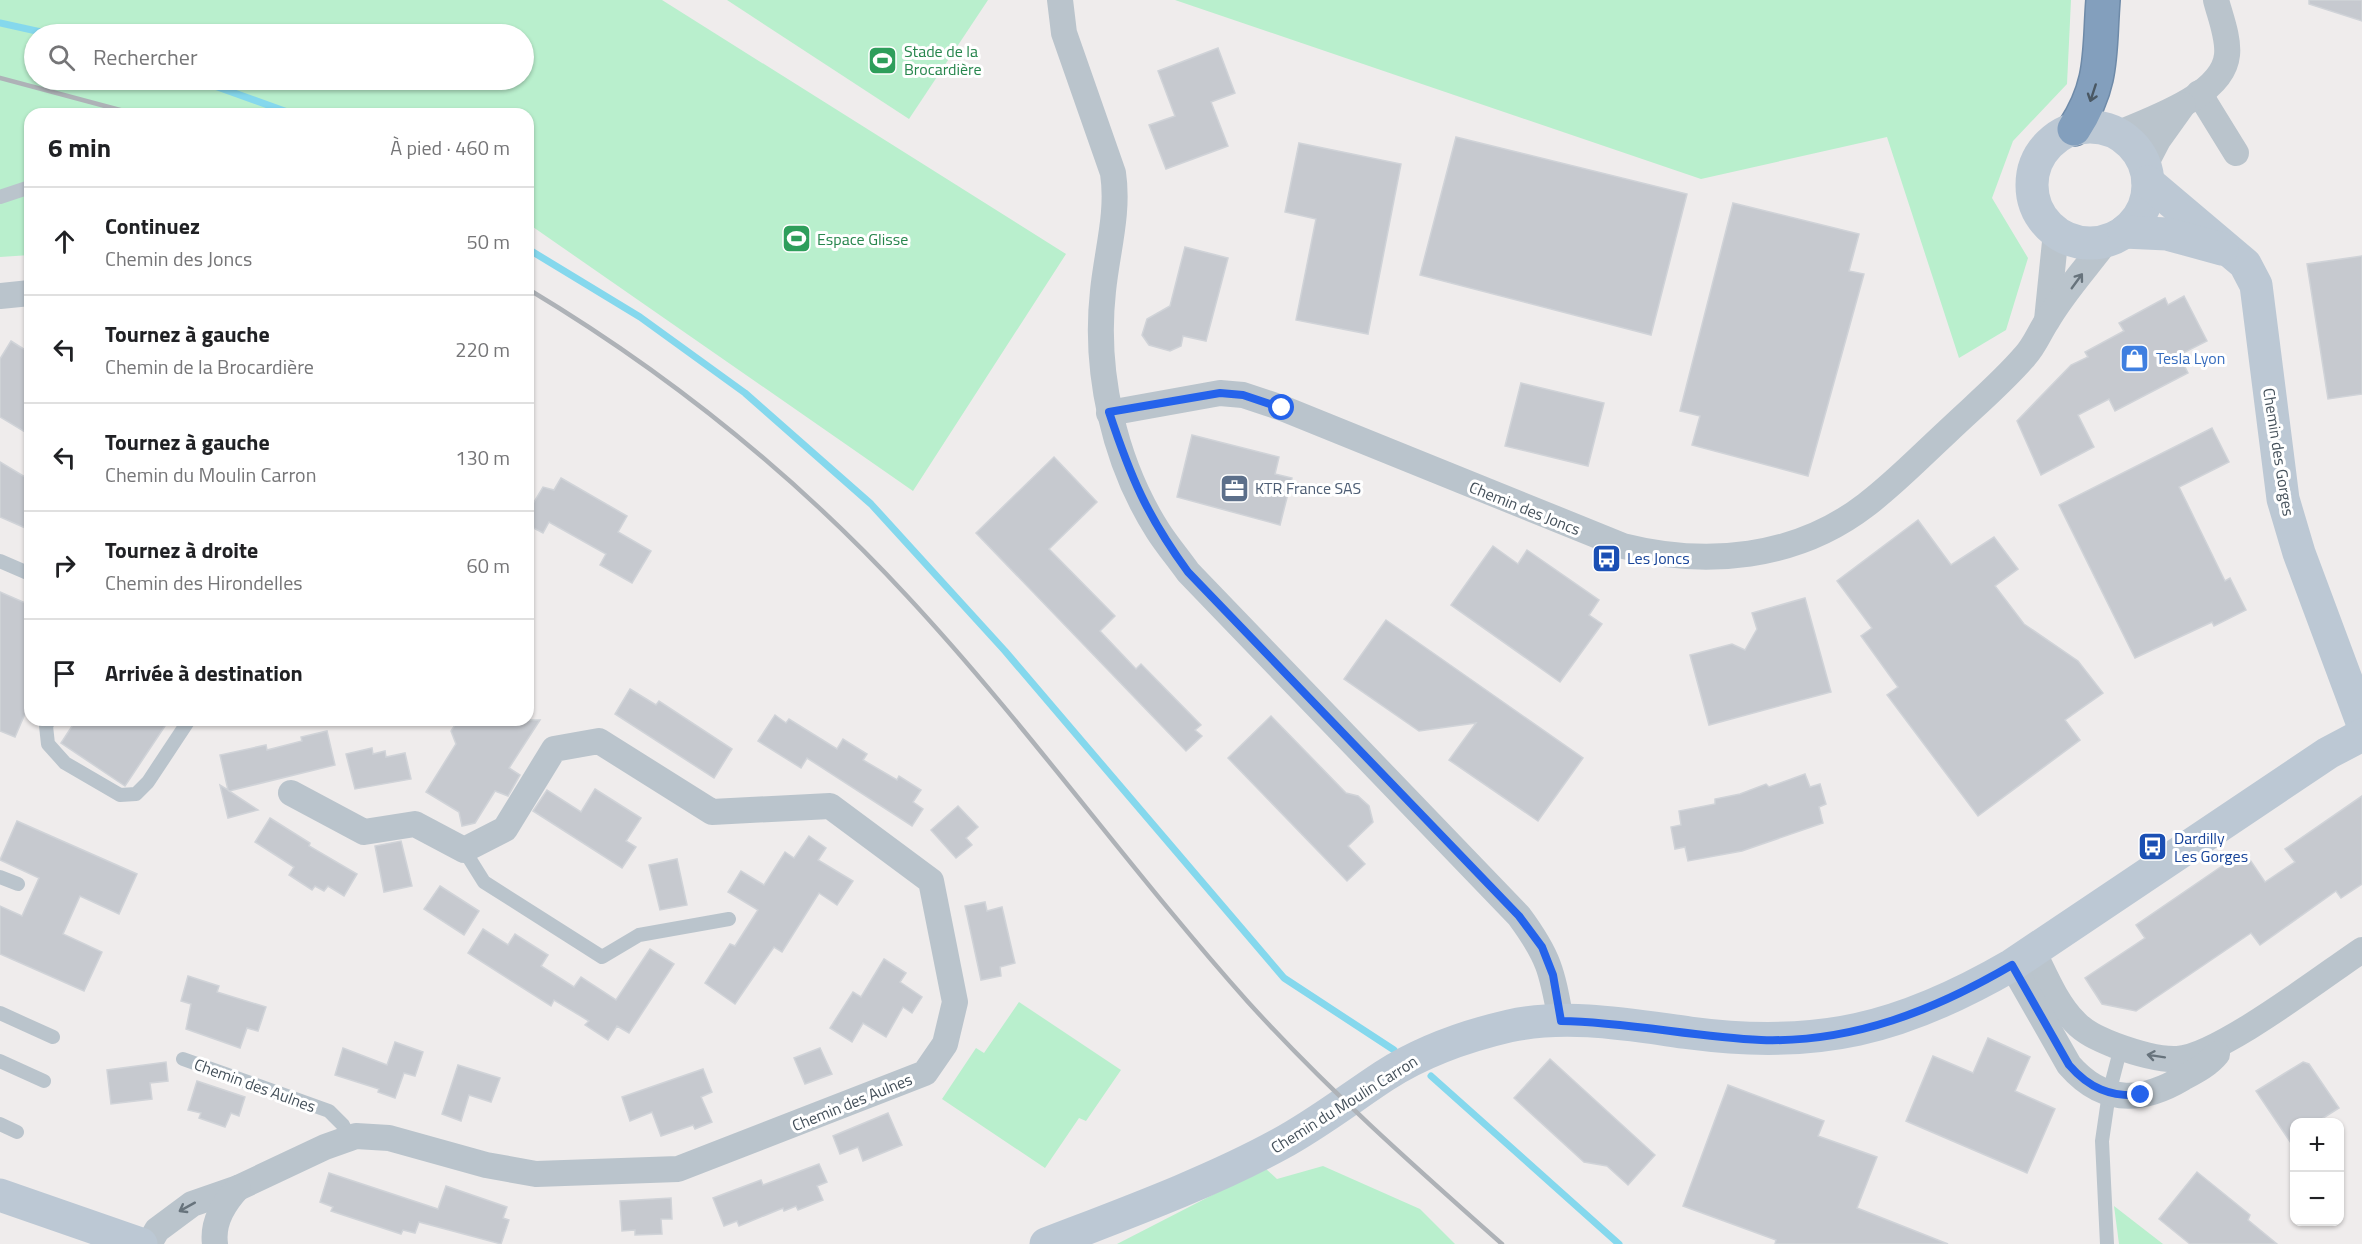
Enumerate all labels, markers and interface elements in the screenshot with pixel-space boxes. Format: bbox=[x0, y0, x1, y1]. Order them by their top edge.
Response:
search box bbox=[24, 24, 534, 90]
place label: Stade de la Brocardière bbox=[904, 39, 982, 81]
text: Rechercher bbox=[93, 40, 198, 74]
icon: search bbox=[45, 41, 78, 74]
sports icon: Stade de la Brocardière bbox=[867, 44, 899, 76]
one-way arrow bbox=[2087, 83, 2098, 101]
text: 6 min bbox=[48, 128, 111, 167]
text: À pied · 460 m bbox=[390, 132, 510, 163]
text: Continuez bbox=[105, 209, 200, 243]
sports icon: Espace Glisse bbox=[780, 223, 812, 255]
icon: ahead bbox=[48, 225, 81, 258]
text: 50 m bbox=[466, 226, 510, 257]
place label: Espace Glisse bbox=[817, 227, 908, 251]
text: Chemin des Joncs bbox=[105, 243, 252, 274]
one-way arrow bbox=[2070, 273, 2083, 289]
text: Tournez à gauche bbox=[105, 317, 270, 351]
icon: left bbox=[48, 333, 81, 366]
text: 220 m bbox=[455, 334, 510, 365]
shop icon: Tesla Lyon bbox=[2119, 342, 2151, 374]
place label: Tesla Lyon bbox=[2156, 346, 2225, 370]
text: Chemin de la Brocardière bbox=[105, 351, 314, 382]
street label: Chemin des Gorges bbox=[2257, 386, 2301, 518]
route start bbox=[1268, 394, 1294, 420]
text: Tournez à gauche bbox=[105, 425, 270, 459]
icon: left bbox=[48, 441, 81, 474]
text: 130 m bbox=[455, 442, 510, 473]
text: Chemin du Moulin Carron bbox=[105, 459, 316, 490]
office icon: KTR France SAS bbox=[1218, 472, 1250, 504]
street label: Chemin des Joncs bbox=[1466, 475, 1584, 541]
place label: KTR France SAS bbox=[1255, 476, 1361, 500]
text: Tournez à droite bbox=[105, 533, 258, 567]
bus stop icon: Les Joncs bbox=[1590, 542, 1622, 574]
place label: Les Joncs bbox=[1627, 546, 1690, 570]
icon: right bbox=[48, 549, 81, 582]
text: 60 m bbox=[466, 550, 510, 581]
text: Chemin des Hirondelles bbox=[105, 567, 303, 598]
text: Arrivée à destination bbox=[105, 656, 303, 690]
icon: arrive bbox=[48, 657, 81, 690]
place label: Dardilly Les Gorges bbox=[2174, 826, 2248, 868]
bus stop icon: Dardilly Les Gorges bbox=[2137, 831, 2169, 863]
street label: Chemin du Moulin Carron bbox=[1266, 1049, 1422, 1159]
one-way arrow bbox=[2147, 1051, 2167, 1062]
street label: Chemin des Aulnes bbox=[191, 1052, 319, 1118]
street label: Chemin des Aulnes bbox=[788, 1067, 916, 1137]
route end bbox=[2127, 1081, 2153, 1107]
map controls bbox=[2290, 1118, 2344, 1226]
button: + bbox=[2290, 1118, 2344, 1172]
button: − bbox=[2290, 1172, 2344, 1226]
one-way arrow bbox=[179, 1202, 197, 1213]

